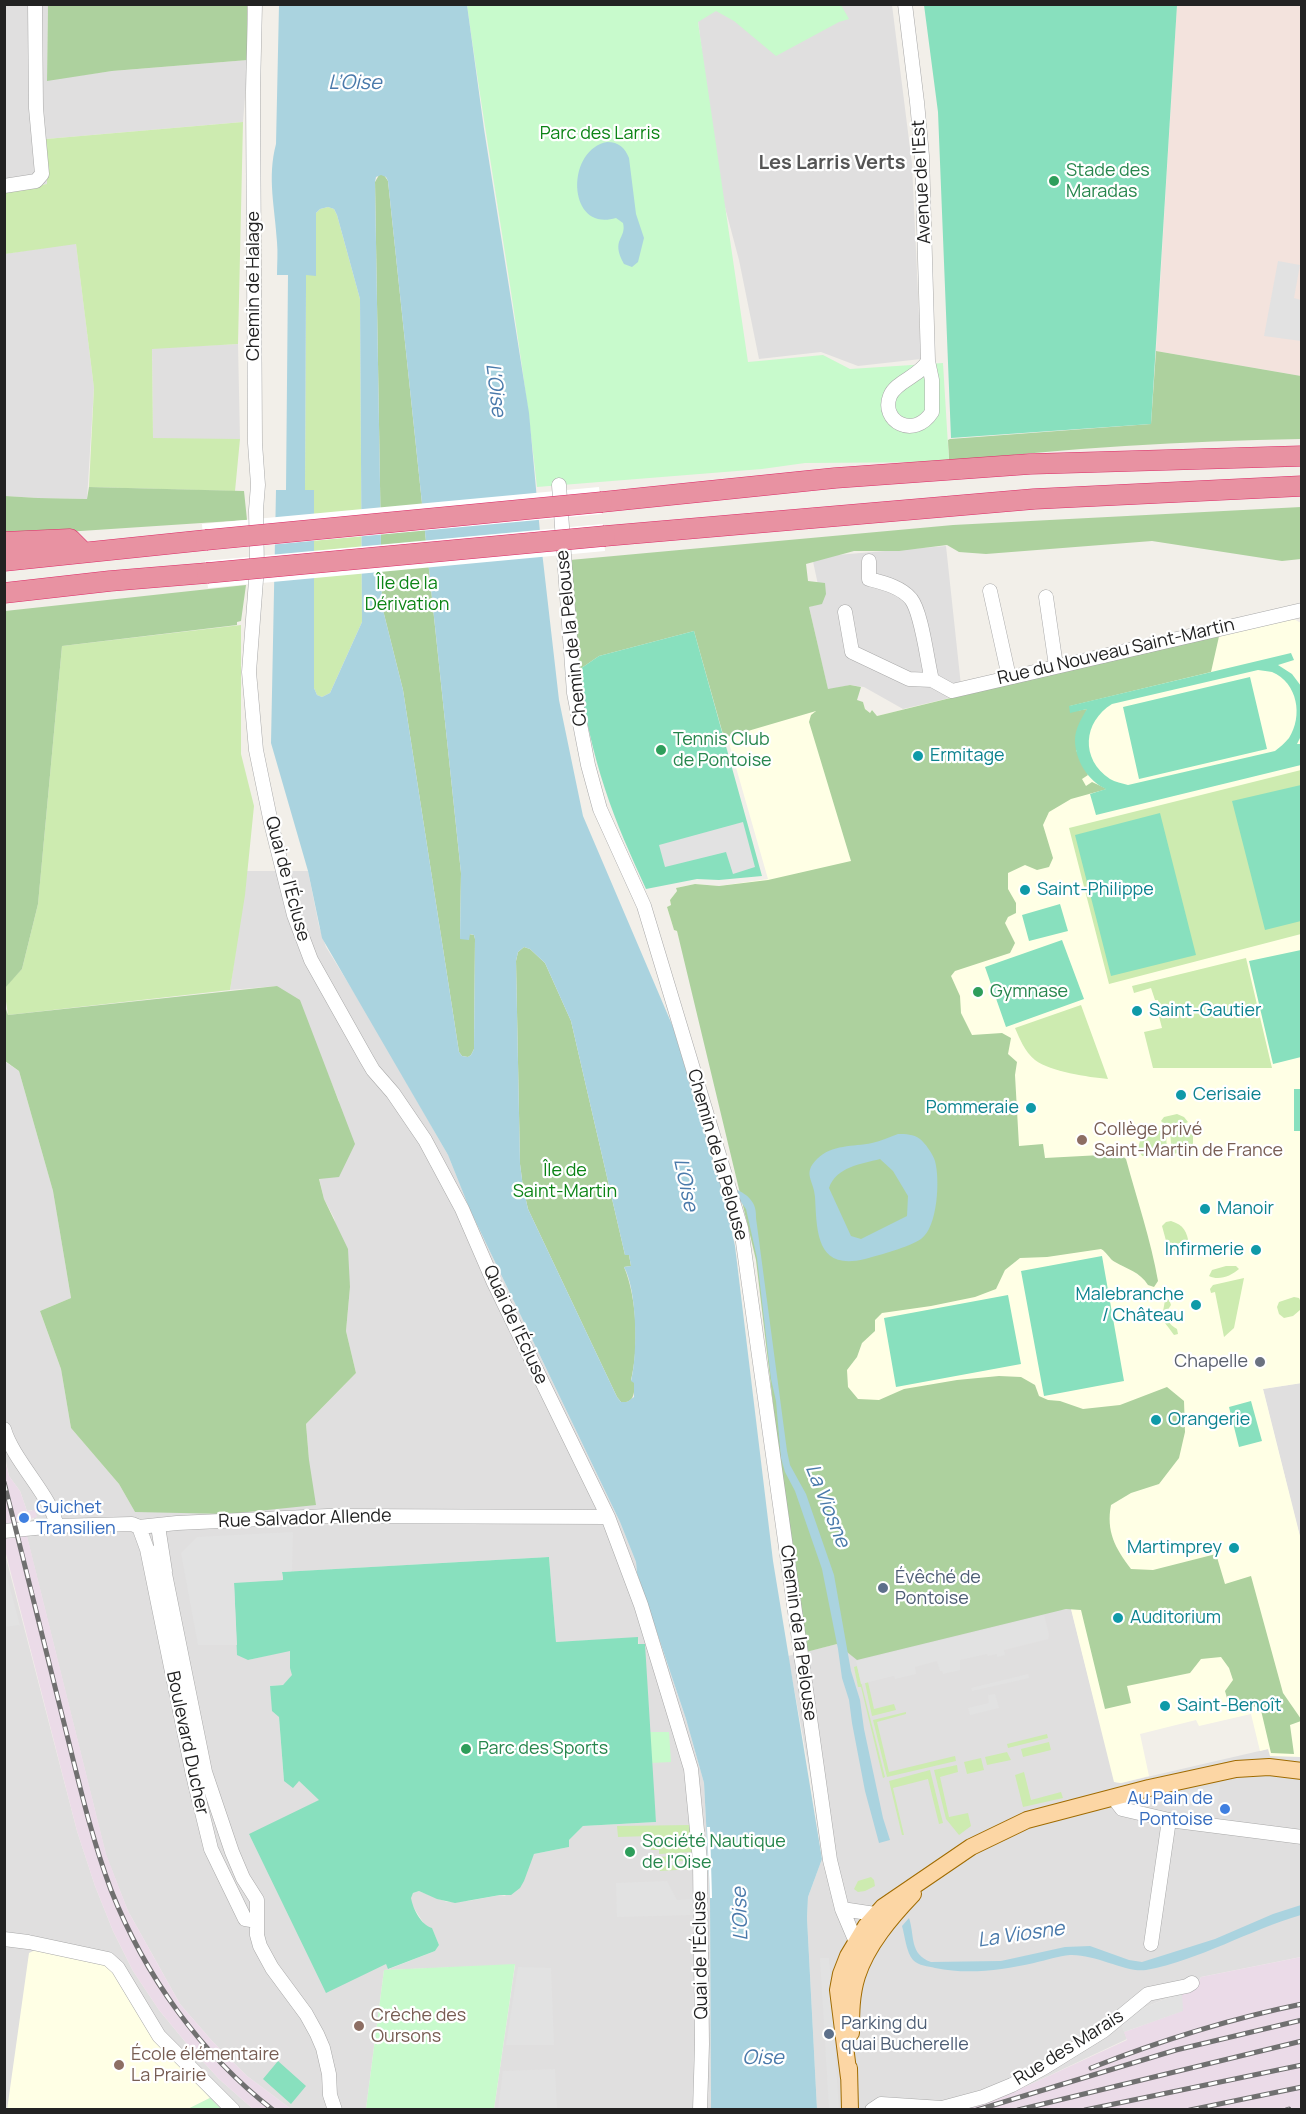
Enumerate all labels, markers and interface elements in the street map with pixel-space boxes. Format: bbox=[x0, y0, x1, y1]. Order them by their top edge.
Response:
water label: L’Oise bbox=[328, 71, 382, 95]
street label: Avenue de l'Est bbox=[908, 119, 936, 245]
park label: Parc des Larris bbox=[540, 123, 660, 145]
district label: Les Larris Verts bbox=[758, 151, 906, 175]
place label: Stade des Maradas bbox=[1066, 160, 1150, 202]
marker: Stade des Maradas bbox=[1047, 174, 1061, 188]
street label: Chemin de Halage bbox=[243, 211, 265, 361]
water label: L'Oise bbox=[480, 362, 510, 418]
street label: Chemin de la Pelouse bbox=[552, 549, 592, 727]
park label: Île de la Dérivation bbox=[365, 573, 449, 616]
street label: Rue du Nouveau Saint-Martin bbox=[995, 614, 1237, 690]
place label: Tennis Club de Pontoise bbox=[673, 729, 772, 771]
marker: Tennis Club de Pontoise bbox=[654, 743, 668, 757]
place label: Ermitage bbox=[930, 745, 1005, 767]
marker: Ermitage bbox=[911, 749, 925, 763]
street label: Quai de l'Écluse bbox=[260, 814, 314, 944]
place label: Saint-Philippe bbox=[1037, 879, 1154, 901]
marker: Saint-Philippe bbox=[1018, 883, 1032, 897]
place label: Gymnase bbox=[990, 981, 1068, 1003]
marker: Gymnase bbox=[971, 985, 985, 999]
place label: Saint-Gautier bbox=[1149, 1000, 1262, 1022]
marker: Saint-Gautier bbox=[1130, 1004, 1144, 1018]
street label: Chemin de la Pelouse bbox=[682, 1067, 752, 1243]
place label: Cerisaie bbox=[1193, 1084, 1261, 1106]
marker: Cerisaie bbox=[1174, 1088, 1188, 1102]
place label: Pommeraie bbox=[926, 1097, 1019, 1119]
marker: Pommeraie bbox=[1024, 1101, 1038, 1115]
place label: Collège privé Saint-Martin de France bbox=[1094, 1119, 1283, 1162]
marker: Collège privé Saint-Martin de France bbox=[1075, 1133, 1089, 1147]
water label: L'Oise bbox=[668, 1156, 702, 1214]
park label: Île de Saint-Martin bbox=[513, 1160, 617, 1202]
place label: Manoir bbox=[1217, 1198, 1274, 1220]
marker: Manoir bbox=[1198, 1202, 1212, 1216]
place label: Infirmerie bbox=[1165, 1239, 1244, 1261]
marker: Infirmerie bbox=[1249, 1243, 1263, 1257]
street label: Quai de l'Écluse bbox=[478, 1262, 552, 1388]
place label: Malebranche / Château bbox=[1076, 1284, 1184, 1326]
marker: Malebranche / Château bbox=[1189, 1298, 1203, 1312]
place label: Chapelle bbox=[1174, 1351, 1248, 1373]
marker: Chapelle bbox=[1253, 1355, 1267, 1369]
place label: Orangerie bbox=[1168, 1409, 1250, 1431]
marker: Orangerie bbox=[1149, 1413, 1163, 1427]
water label: La Viosne bbox=[800, 1461, 854, 1551]
place label: Guichet Transilien bbox=[36, 1497, 116, 1540]
street label: Rue Salvador Allende bbox=[218, 1505, 392, 1533]
marker: Guichet Transilien bbox=[17, 1511, 31, 1525]
place label: Martimprey bbox=[1127, 1537, 1222, 1559]
marker: Martimprey bbox=[1227, 1541, 1241, 1555]
street label: Chemin de la Pelouse bbox=[775, 1544, 821, 1722]
place label: Évêché de Pontoise bbox=[895, 1567, 981, 1610]
marker: Évêché de Pontoise bbox=[876, 1581, 890, 1595]
place label: Auditorium bbox=[1130, 1607, 1221, 1629]
marker: Auditorium bbox=[1111, 1611, 1125, 1625]
street label: Boulevard Ducher bbox=[161, 1669, 213, 1817]
place label: Saint-Benoît bbox=[1177, 1695, 1282, 1717]
marker: Saint-Benoît bbox=[1158, 1699, 1172, 1713]
place label: Parc des Sports bbox=[478, 1738, 608, 1760]
marker: Parc des Sports bbox=[459, 1742, 473, 1756]
place label: Au Pain de Pontoise bbox=[1127, 1788, 1213, 1830]
marker: Au Pain de Pontoise bbox=[1218, 1802, 1232, 1816]
place label: Société Nautique de l'Oise bbox=[642, 1831, 786, 1874]
marker: Société Nautique de l'Oise bbox=[623, 1845, 637, 1859]
water label: L'Oise bbox=[728, 1887, 754, 1941]
street label: Quai de l'Écluse bbox=[689, 1891, 713, 2019]
water label: La Viosne bbox=[976, 1917, 1066, 1953]
place label: Crèche des Oursons bbox=[371, 2005, 466, 2048]
street label: Rue des Marais bbox=[1010, 2006, 1128, 2090]
place label: Parking du quai Bucherelle bbox=[841, 2013, 969, 2056]
marker: Crèche des Oursons bbox=[352, 2019, 366, 2033]
marker: Parking du quai Bucherelle bbox=[822, 2027, 836, 2041]
place label: École élémentaire La Prairie bbox=[131, 2044, 279, 2086]
water label: Oise bbox=[742, 2046, 784, 2070]
marker: École élémentaire La Prairie bbox=[112, 2058, 126, 2072]

